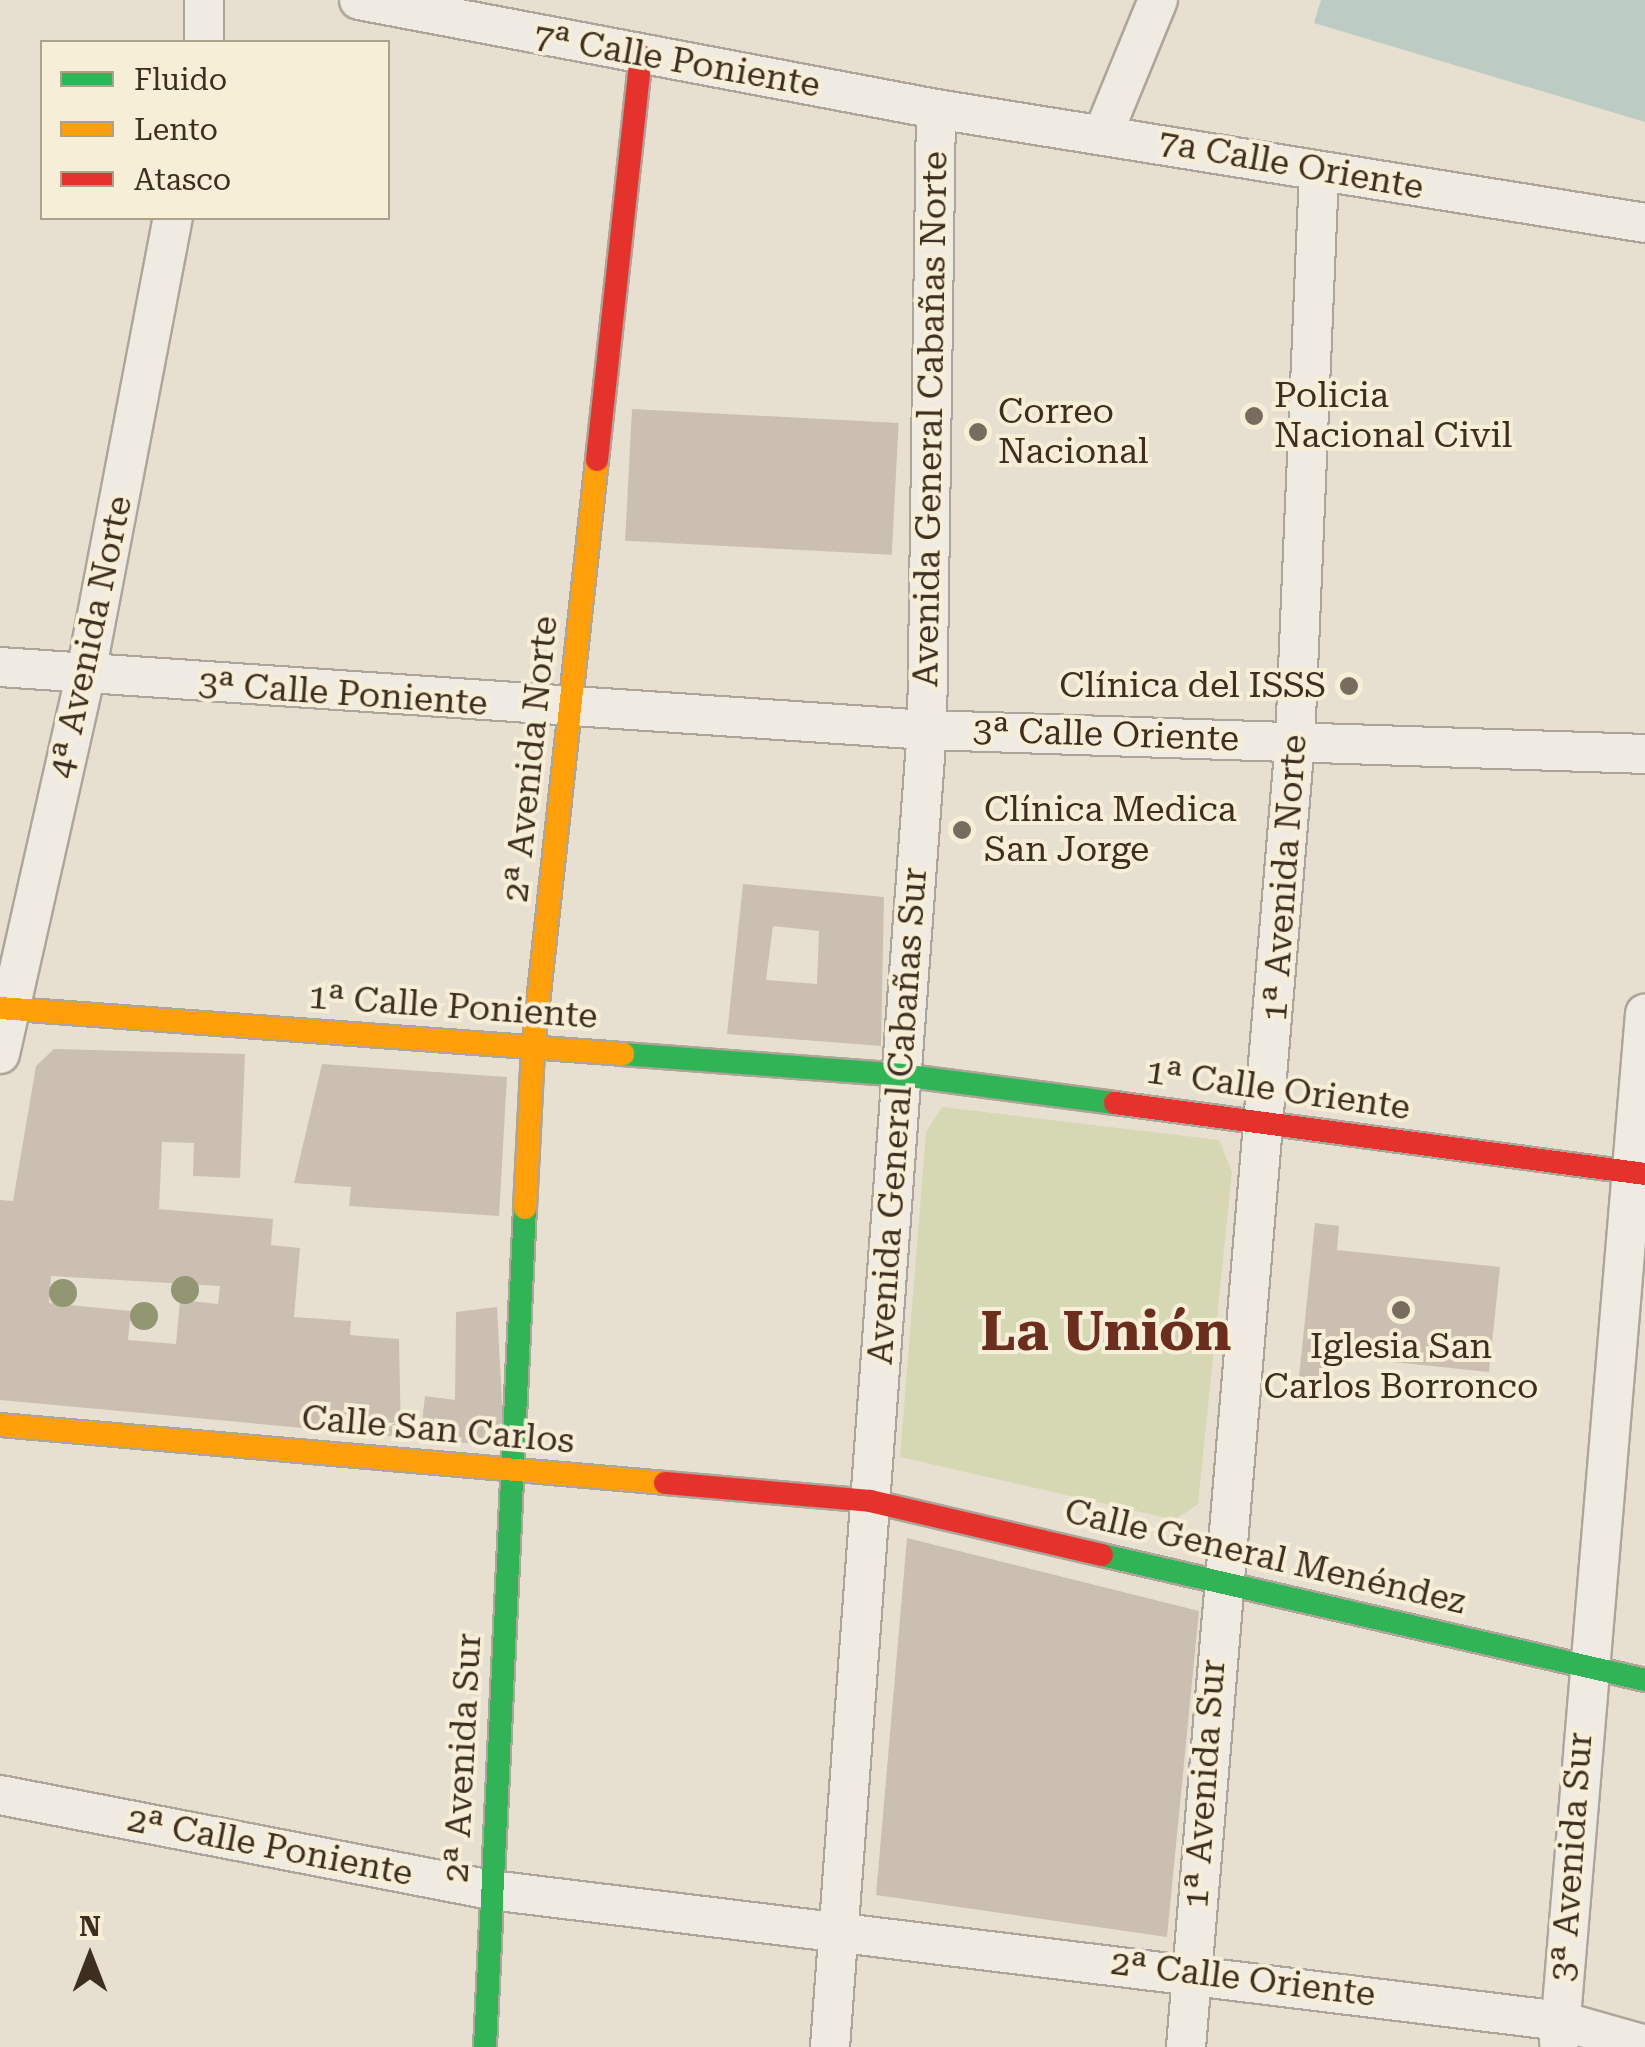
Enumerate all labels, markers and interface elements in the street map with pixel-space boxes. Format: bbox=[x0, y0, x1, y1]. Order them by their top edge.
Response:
street label: 7ª Calle Poniente bbox=[531, 15, 823, 107]
legend bbox=[40, 40, 390, 220]
text: Fluido bbox=[134, 62, 227, 97]
text: Lento bbox=[134, 112, 218, 147]
street label: 7a Calle Oriente bbox=[1155, 121, 1427, 209]
street label: Avenida General Cabañas Norte bbox=[905, 151, 957, 687]
text: Atasco bbox=[134, 162, 231, 197]
place label: Policia Nacional Civil bbox=[1274, 375, 1512, 457]
place label: Correo Nacional bbox=[998, 391, 1149, 473]
marker: Policia Nacional Civil bbox=[1243, 405, 1265, 427]
marker: Correo Nacional bbox=[967, 421, 989, 443]
street label: 4ª Avenida Norte bbox=[41, 492, 141, 782]
street label: 2ª Avenida Norte bbox=[495, 614, 567, 904]
street label: 3ª Calle Poniente bbox=[197, 663, 489, 725]
place label: Clínica del ISSS bbox=[1059, 665, 1326, 707]
marker: Clínica del ISSS bbox=[1336, 673, 1362, 699]
street label: 3ª Calle Oriente bbox=[972, 709, 1240, 761]
street label: 1ª Avenida Norte bbox=[1254, 733, 1316, 1023]
place label: Clínica Medica San Jorge bbox=[984, 789, 1237, 871]
marker: Clínica Medica San Jorge bbox=[949, 817, 975, 843]
street label: Avenida General Cabañas Sur bbox=[860, 866, 936, 1366]
street label: 1ª Calle Poniente bbox=[307, 976, 599, 1038]
street label: 1ª Calle Oriente bbox=[1143, 1051, 1413, 1129]
district label: La Unión bbox=[981, 1299, 1231, 1365]
marker: Iglesia San Carlos Borronco bbox=[1390, 1299, 1412, 1321]
place label: Iglesia San Carlos Borronco bbox=[1264, 1326, 1538, 1408]
street label: Calle San Carlos bbox=[300, 1397, 576, 1463]
street label: Calle General Menéndez bbox=[1061, 1490, 1469, 1624]
street label: 2ª Avenida Sur bbox=[435, 1632, 491, 1884]
street label: 1ª Avenida Sur bbox=[1175, 1658, 1235, 1910]
street label: 3ª Avenida Sur bbox=[1542, 1731, 1602, 1983]
street label: 2ª Calle Poniente bbox=[124, 1799, 416, 1895]
north arrow bbox=[40, 1907, 140, 2007]
text: N bbox=[79, 1910, 101, 1943]
street label: 2ª Calle Oriente bbox=[1108, 1942, 1378, 2016]

